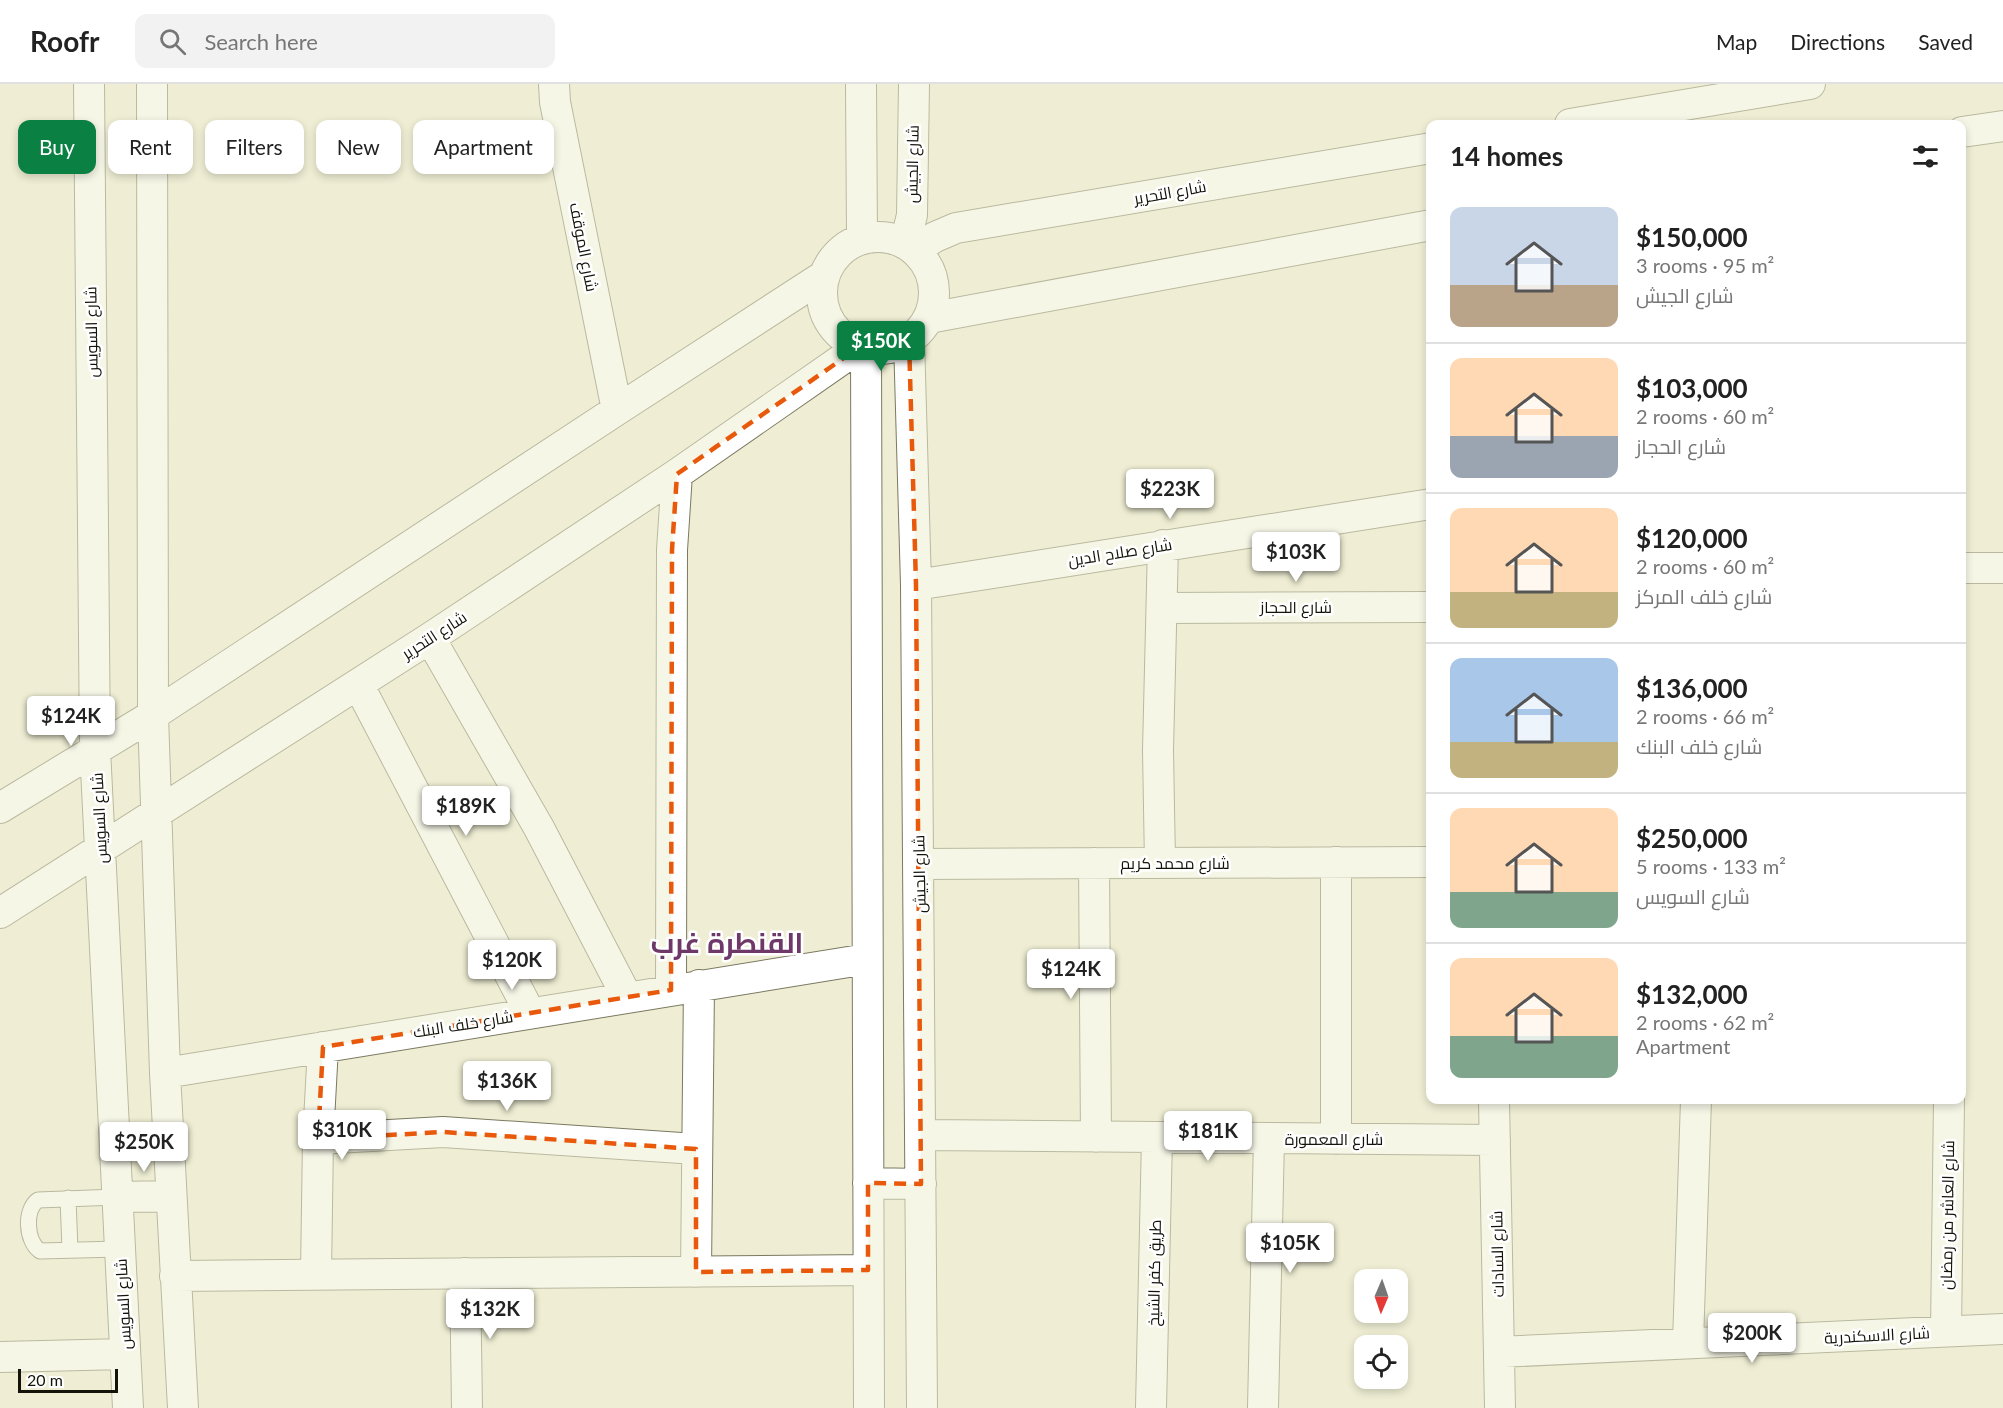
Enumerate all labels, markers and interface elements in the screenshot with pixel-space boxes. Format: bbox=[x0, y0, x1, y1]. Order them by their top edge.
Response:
search box bbox=[135, 14, 555, 68]
text: Roofr bbox=[30, 24, 99, 58]
icon: search bbox=[156, 25, 189, 58]
text: Search here bbox=[204, 28, 318, 55]
text: Map bbox=[1716, 29, 1757, 54]
text: Directions bbox=[1790, 29, 1885, 54]
text: Saved bbox=[1918, 29, 1973, 54]
chip: Buy bbox=[18, 120, 96, 174]
chip: Rent bbox=[108, 120, 193, 174]
chip: Filters bbox=[205, 120, 304, 174]
chip: New bbox=[316, 120, 401, 174]
chip: Apartment bbox=[413, 120, 554, 174]
street label: شارع الجيش bbox=[901, 125, 925, 203]
text: 14 homes bbox=[1450, 140, 1563, 172]
icon: filters bbox=[1909, 140, 1942, 173]
street label: شارع التحرير bbox=[1131, 176, 1208, 210]
street label: شارع الموقف bbox=[564, 201, 602, 294]
text: $150,000 bbox=[1636, 221, 1748, 253]
icon: home bbox=[1498, 231, 1570, 303]
text: 3 rooms · 95 m² bbox=[1636, 253, 1774, 277]
text: شارع الجيش bbox=[1636, 283, 1734, 307]
street label: شارع السويس bbox=[80, 286, 104, 378]
pin: $150K bbox=[839, 321, 923, 372]
text: $150K bbox=[851, 328, 911, 352]
text: $103,000 bbox=[1636, 372, 1748, 404]
icon: home bbox=[1498, 382, 1570, 454]
text: 2 rooms · 60 m² bbox=[1636, 404, 1774, 428]
text: شارع الحجاز bbox=[1636, 434, 1726, 458]
pin: $223K bbox=[1128, 469, 1212, 520]
text: $223K bbox=[1140, 476, 1200, 500]
text: $120,000 bbox=[1636, 522, 1748, 554]
pin: $103K bbox=[1254, 532, 1338, 583]
icon: home bbox=[1498, 532, 1570, 604]
street label: شارع صلاح الدين bbox=[1067, 534, 1174, 572]
text: $103K bbox=[1266, 539, 1326, 563]
text: 2 rooms · 60 m² bbox=[1636, 554, 1774, 578]
text: شارع خلف المركز bbox=[1636, 584, 1772, 608]
street label: شارع الحجاز bbox=[1259, 597, 1332, 619]
street label: شارع التحرير bbox=[397, 607, 471, 666]
text: $136,000 bbox=[1636, 672, 1748, 704]
icon: home bbox=[1498, 682, 1570, 754]
pin: $124K bbox=[29, 696, 113, 747]
text: $124K bbox=[41, 703, 101, 727]
text: 2 rooms · 66 m² bbox=[1636, 704, 1774, 728]
text: شارع خلف البنك bbox=[1636, 734, 1762, 758]
street label: شارع السويس bbox=[87, 772, 113, 864]
pin: $189K bbox=[424, 786, 508, 837]
text: $189K bbox=[436, 793, 496, 817]
text: $250,000 bbox=[1636, 822, 1748, 854]
icon: home bbox=[1498, 832, 1570, 904]
street label: شارع الجيش bbox=[908, 835, 932, 913]
street label: شارع محمد كريم bbox=[1120, 853, 1230, 875]
text: 5 rooms · 133 m² bbox=[1636, 854, 1786, 878]
text: شارع السويس bbox=[1636, 884, 1750, 908]
district label: القنطرة غرب bbox=[651, 925, 803, 960]
pin: $120K bbox=[470, 940, 554, 991]
text: $120K bbox=[482, 947, 542, 971]
pin: $124K bbox=[1029, 949, 1113, 1000]
text: $124K bbox=[1041, 956, 1101, 980]
text: $132,000 bbox=[1636, 978, 1748, 1010]
icon: home bbox=[1498, 982, 1570, 1054]
street label: شارع خلف البنك bbox=[412, 1006, 515, 1044]
text: 2 rooms · 62 m² bbox=[1636, 1010, 1774, 1034]
text: Apartment bbox=[1636, 1034, 1730, 1058]
pin: $136K bbox=[465, 1061, 549, 1112]
text: $136K bbox=[477, 1068, 537, 1092]
pin: $310K bbox=[300, 1110, 384, 1161]
pin: $181K bbox=[1166, 1111, 1250, 1162]
text: $310K bbox=[312, 1117, 372, 1141]
text: $181K bbox=[1178, 1118, 1238, 1142]
pin: $250K bbox=[102, 1122, 186, 1173]
text: $250K bbox=[114, 1129, 174, 1153]
street label: شارع المعمورة bbox=[1285, 1129, 1383, 1151]
street label: شارع العاشر من رمضان bbox=[1936, 1140, 1960, 1290]
street label: شارع السادات bbox=[1486, 1210, 1510, 1298]
street label: طريق كفر الشيخ bbox=[1143, 1219, 1167, 1327]
pin: $105K bbox=[1248, 1223, 1332, 1274]
text: $105K bbox=[1260, 1230, 1320, 1254]
street label: شارع السويس bbox=[111, 1258, 137, 1350]
north arrow bbox=[1354, 1269, 1408, 1323]
map controls bbox=[1354, 1269, 1408, 1389]
pin: $132K bbox=[448, 1289, 532, 1340]
text: $132K bbox=[460, 1296, 520, 1320]
pin: $200K bbox=[1710, 1313, 1794, 1364]
text: $200K bbox=[1722, 1320, 1782, 1344]
street label: شارع الاسكندرية bbox=[1824, 1322, 1930, 1350]
button: locate bbox=[1354, 1335, 1408, 1389]
scale bar bbox=[18, 1366, 118, 1394]
text: 20 m bbox=[27, 1370, 63, 1389]

